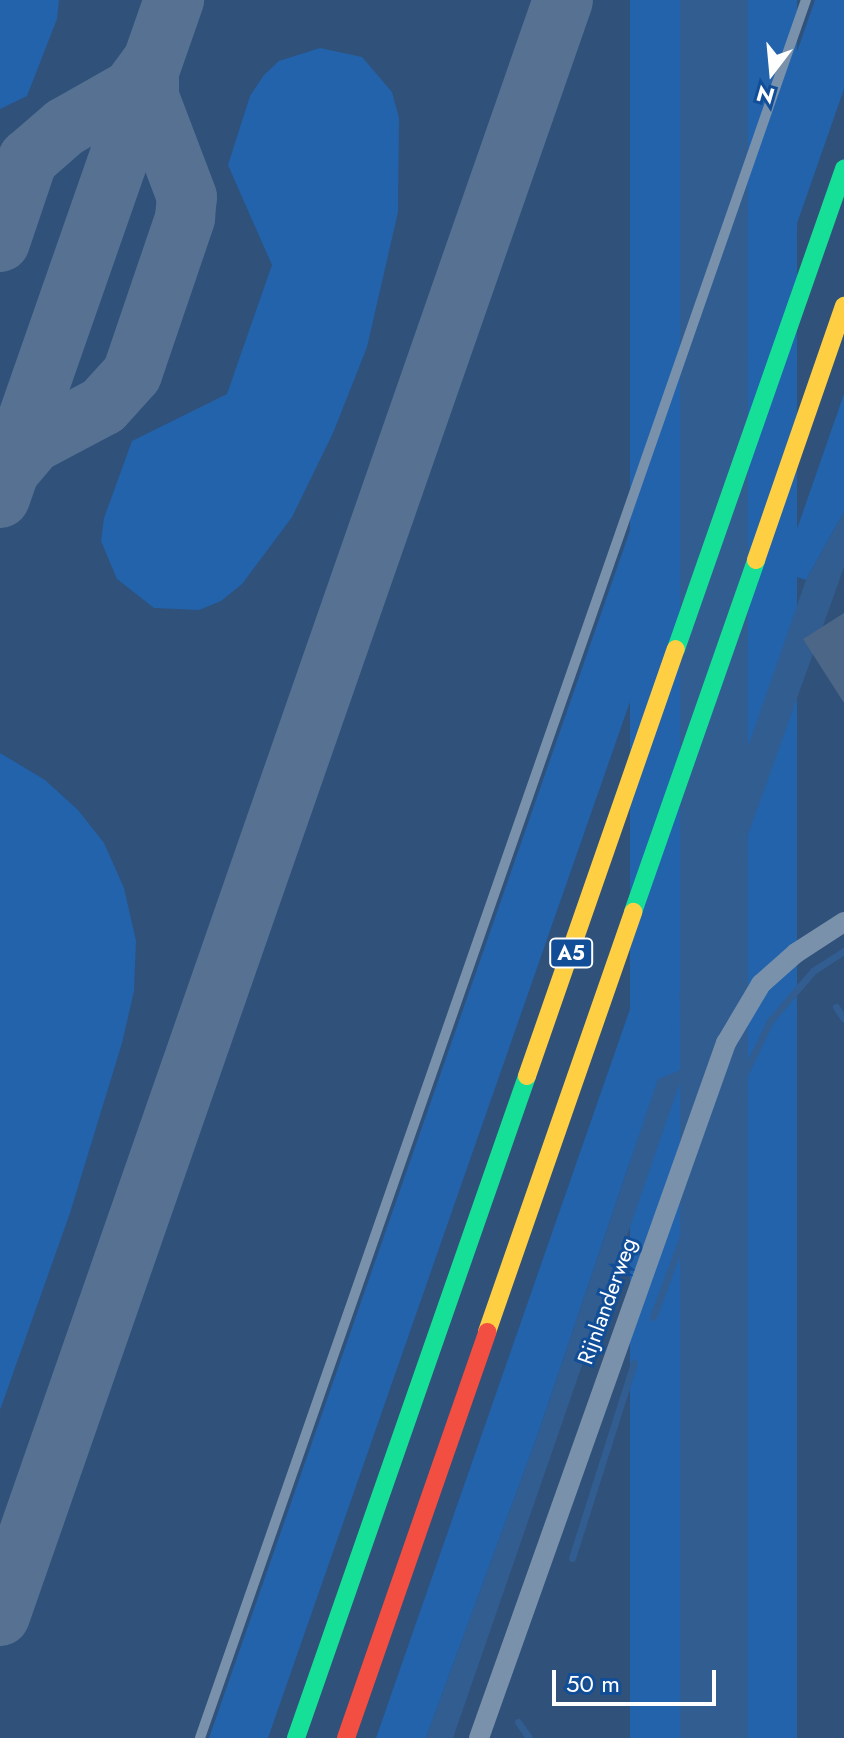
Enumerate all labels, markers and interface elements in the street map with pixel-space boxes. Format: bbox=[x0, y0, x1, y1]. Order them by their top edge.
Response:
north arrow bbox=[732, 32, 812, 112]
text: N bbox=[753, 77, 778, 113]
road number: A5 bbox=[549, 937, 593, 969]
street label: Rijnlanderweg bbox=[572, 1234, 642, 1368]
scale bar bbox=[556, 1654, 720, 1704]
text: 50 m bbox=[566, 1666, 620, 1701]

